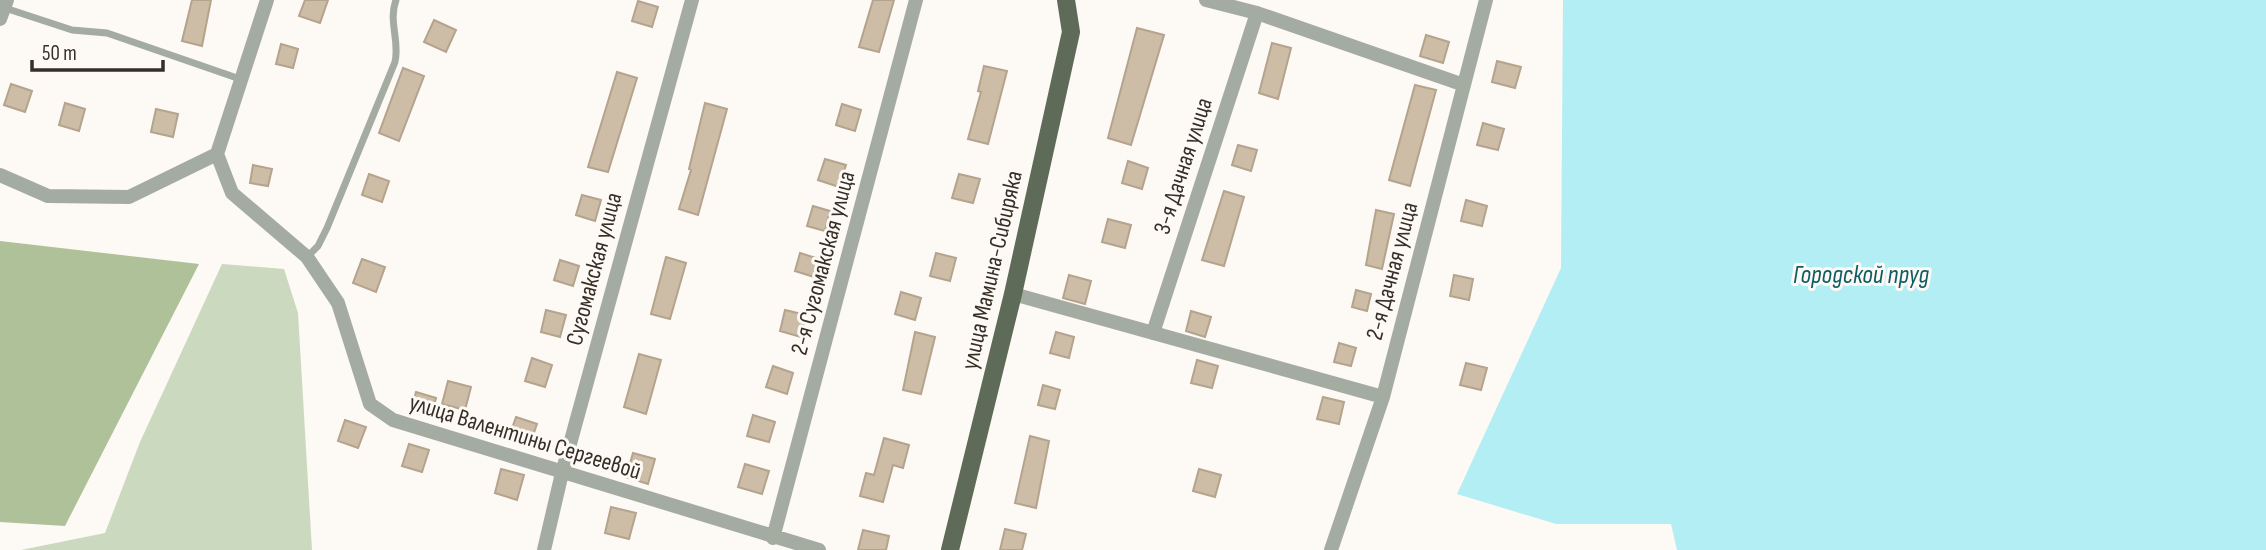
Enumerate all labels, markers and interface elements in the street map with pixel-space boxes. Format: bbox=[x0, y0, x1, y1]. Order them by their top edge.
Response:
scale bar bbox=[32, 28, 163, 72]
text: 50 m bbox=[42, 41, 77, 66]
street label: 3-я Дачная улица bbox=[1147, 94, 1219, 238]
street label: 2-я Сугомакская улица bbox=[785, 168, 861, 358]
street label: улица Мамина-Сибиряка bbox=[955, 168, 1029, 372]
street label: Сугомакская улица bbox=[560, 189, 628, 349]
street label: 2-я Дачная улица bbox=[1360, 199, 1424, 343]
water label: Городской пруд bbox=[1793, 260, 1929, 291]
street label: улица Валентины Сергеевой bbox=[406, 388, 644, 486]

